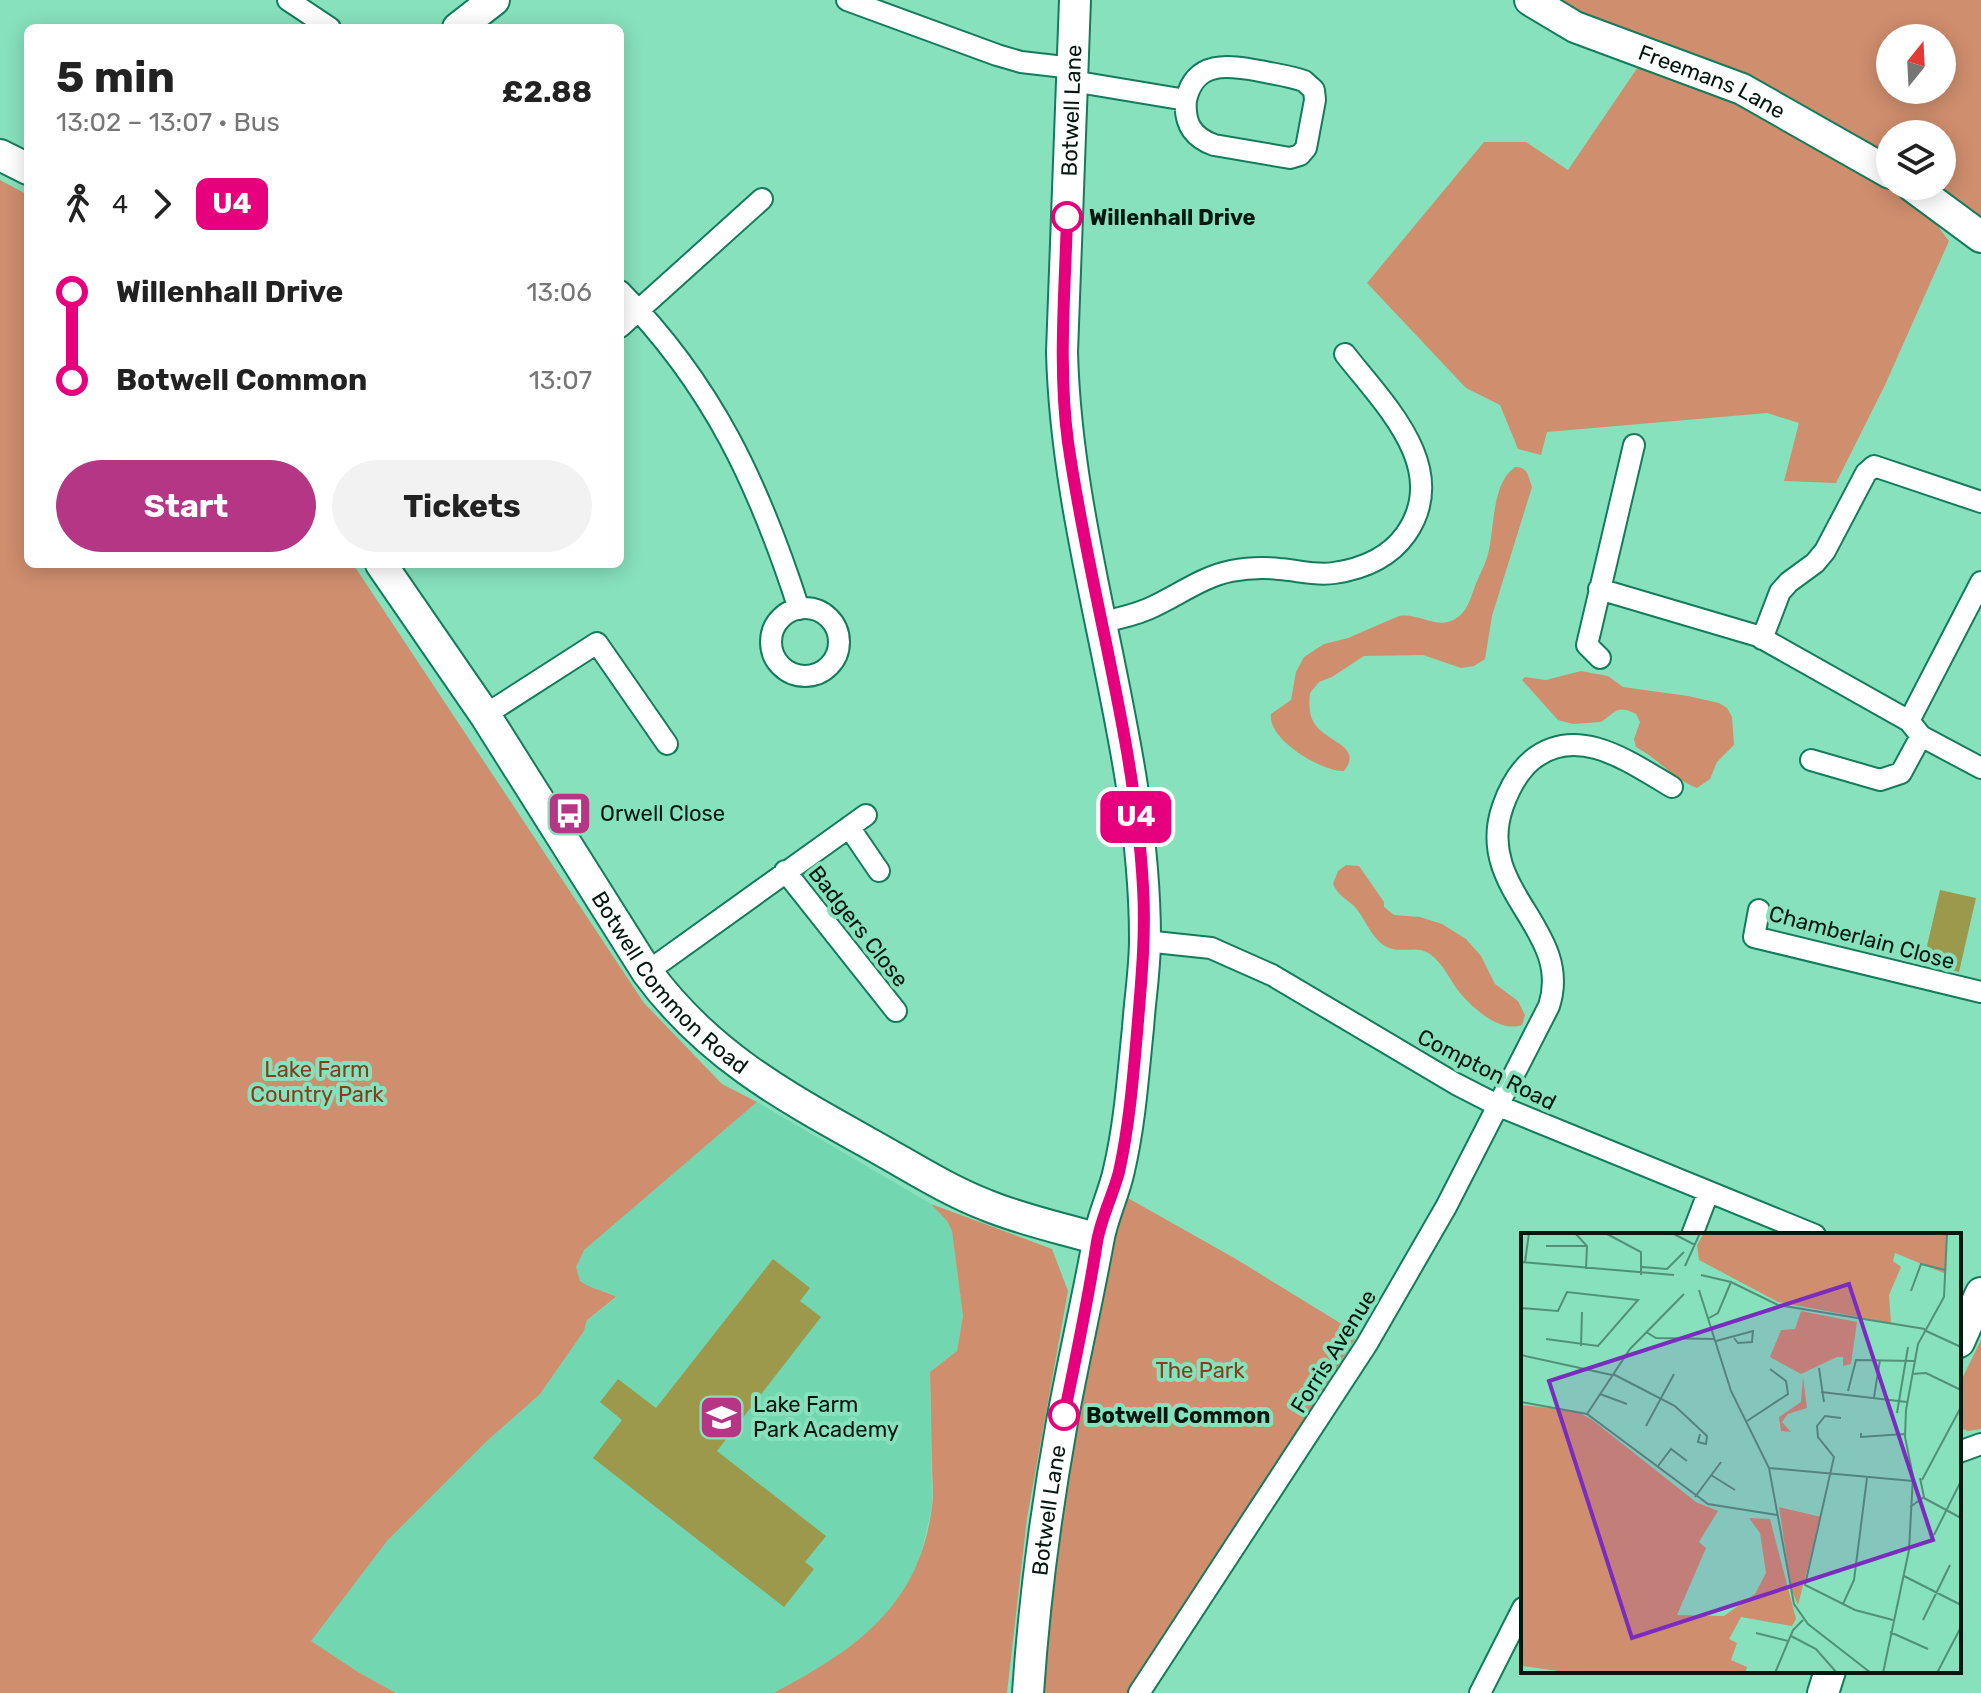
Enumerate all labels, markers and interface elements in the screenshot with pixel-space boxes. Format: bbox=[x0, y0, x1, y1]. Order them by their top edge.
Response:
north arrow bbox=[1876, 24, 1956, 104]
map controls bbox=[1876, 24, 1956, 200]
street label: Freemans Lane bbox=[1635, 39, 1790, 125]
street label: Botwell Lane bbox=[1055, 44, 1087, 177]
text: 5 min bbox=[56, 51, 175, 103]
text: £2.88 bbox=[502, 74, 592, 110]
text: 13:02 – 13:07 · Bus bbox=[56, 107, 280, 138]
button: layers bbox=[1876, 120, 1956, 200]
icon: walk bbox=[56, 182, 100, 226]
icon: forward bbox=[140, 182, 184, 226]
text: U4 bbox=[212, 187, 252, 220]
text: 4 bbox=[112, 189, 128, 220]
marker: Willenhall Drive bbox=[1052, 202, 1082, 232]
place label: Willenhall Drive bbox=[1089, 204, 1256, 231]
text: Willenhall Drive bbox=[116, 274, 343, 310]
text: 13:06 bbox=[526, 277, 592, 308]
text: Botwell Common bbox=[116, 362, 367, 398]
text: 13:07 bbox=[529, 365, 592, 396]
button: Start bbox=[56, 460, 316, 552]
button: Tickets bbox=[332, 460, 592, 552]
bus stop icon: Orwell Close bbox=[545, 789, 593, 837]
line badge: U4 bbox=[1100, 791, 1172, 843]
place label: Orwell Close bbox=[600, 800, 725, 827]
text: U4 bbox=[1116, 800, 1156, 833]
street label: Badgers Close bbox=[803, 860, 914, 992]
street label: Botwell Common Road bbox=[586, 886, 753, 1080]
street label: Chamberlain Close bbox=[1766, 900, 1958, 975]
street label: Compton Road bbox=[1413, 1023, 1561, 1116]
park label: Lake Farm Country Park bbox=[250, 1056, 384, 1108]
inset map bbox=[1521, 1233, 1961, 1673]
street label: Forris Avenue bbox=[1285, 1285, 1382, 1418]
park label: The Park bbox=[1155, 1357, 1245, 1384]
place label: Lake Farm Park Academy bbox=[753, 1391, 899, 1443]
school or university icon: Lake Farm Park Academy bbox=[698, 1393, 746, 1441]
marker: Botwell Common bbox=[1049, 1400, 1079, 1430]
place label: Botwell Common bbox=[1086, 1402, 1270, 1429]
street label: Botwell Lane bbox=[1026, 1443, 1072, 1577]

